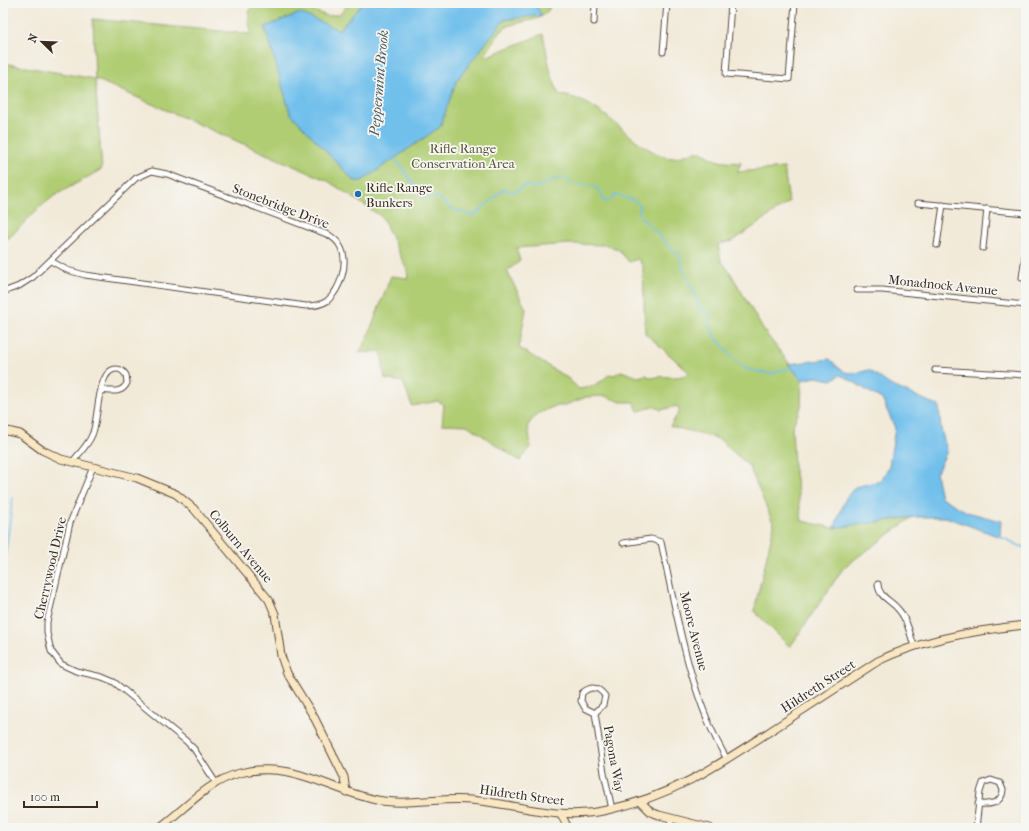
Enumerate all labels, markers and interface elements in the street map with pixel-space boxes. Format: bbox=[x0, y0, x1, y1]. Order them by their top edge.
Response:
north arrow bbox=[22, 22, 62, 62]
water label: Peppermint Brook bbox=[366, 29, 392, 138]
text: N bbox=[26, 31, 41, 45]
park label: Rifle Range Conservation Area bbox=[411, 141, 516, 171]
place label: Rifle Range Bunkers bbox=[366, 180, 433, 210]
street label: Stonebridge Drive bbox=[230, 181, 332, 232]
marker: Rifle Range Bunkers bbox=[353, 189, 363, 199]
street label: Monadnock Avenue bbox=[887, 272, 999, 298]
street label: Colburn Avenue bbox=[206, 506, 276, 586]
street label: Cherrywood Drive bbox=[31, 515, 69, 621]
street label: Moore Avenue bbox=[677, 590, 711, 673]
street label: Hildreth Street bbox=[778, 656, 858, 716]
street label: Pagona Way bbox=[601, 724, 627, 795]
street label: Hildreth Street bbox=[479, 782, 566, 808]
scale bar bbox=[24, 783, 97, 809]
text: 100 m bbox=[30, 790, 60, 804]

